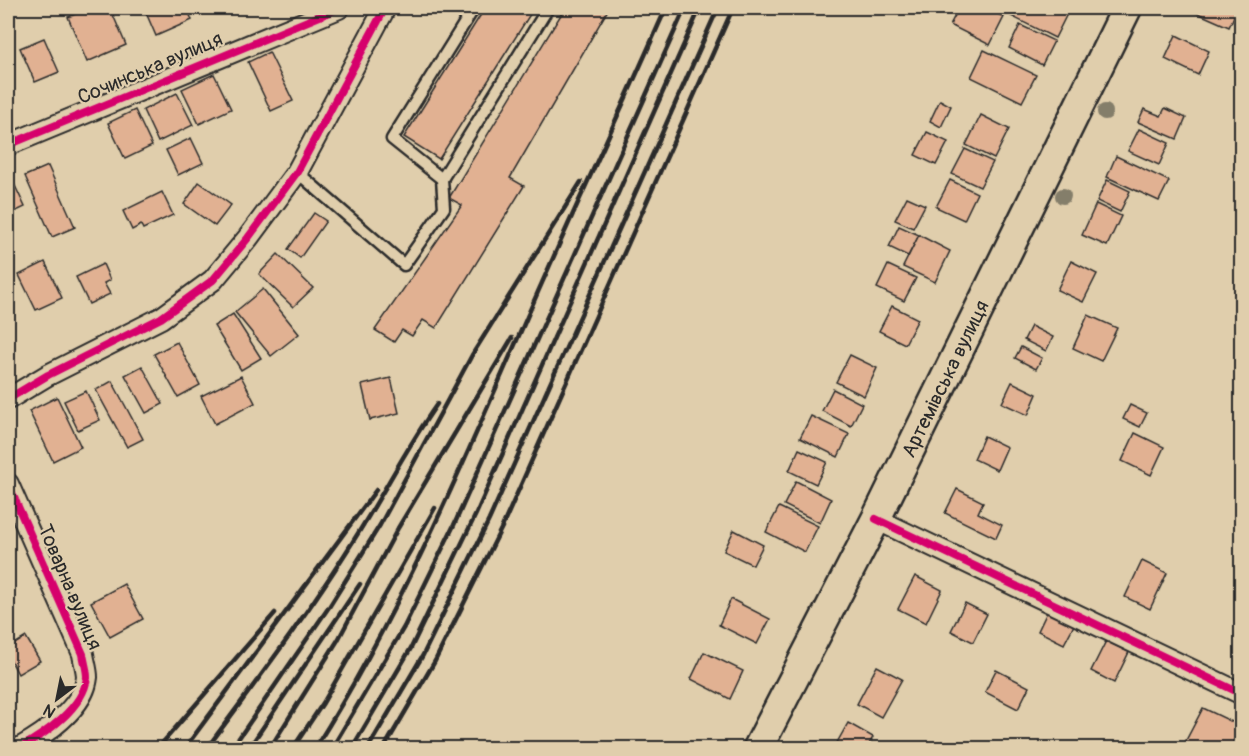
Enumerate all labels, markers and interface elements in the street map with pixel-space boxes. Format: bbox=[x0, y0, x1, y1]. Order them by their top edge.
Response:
street label: Сочинська вулиця bbox=[74, 26, 226, 110]
street label: Артемівська вулиця bbox=[896, 296, 994, 461]
street label: Товарна вулиця bbox=[32, 521, 108, 653]
north arrow bbox=[27, 669, 87, 729]
text: N bbox=[40, 699, 59, 722]

